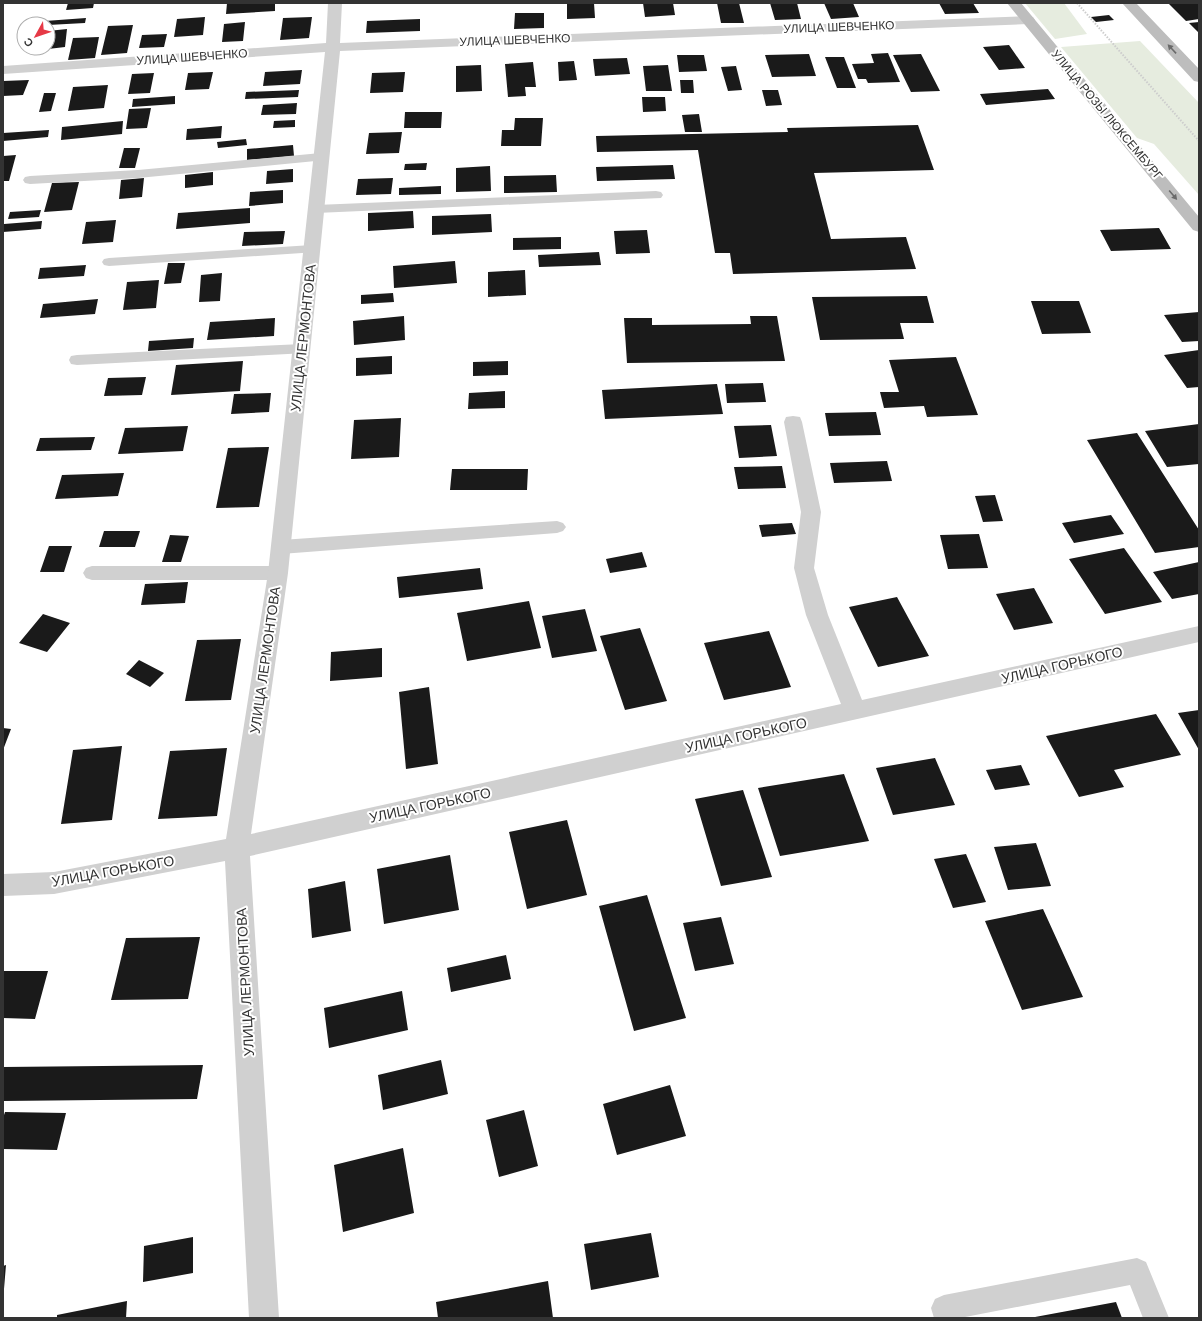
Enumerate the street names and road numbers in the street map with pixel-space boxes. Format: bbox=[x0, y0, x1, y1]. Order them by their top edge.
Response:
street label: УЛИЦА ШЕВЧЕНКО bbox=[783, 17, 895, 37]
street label: УЛИЦА ШЕВЧЕНКО bbox=[459, 30, 571, 50]
street label: УЛИЦА ШЕВЧЕНКО bbox=[136, 45, 248, 69]
street label: УЛИЦА РОЗЫ ЛЮКСЕМБУРГ bbox=[1048, 47, 1167, 184]
street label: УЛИЦА ЛЕРМОНТОВА bbox=[286, 263, 320, 413]
street label: УЛИЦА ЛЕРМОНТОВА bbox=[246, 585, 284, 735]
street label: УЛИЦА ГОРЬКОГО bbox=[1000, 642, 1124, 688]
street label: УЛИЦА ГОРЬКОГО bbox=[684, 713, 809, 757]
street label: УЛИЦА ГОРЬКОГО bbox=[368, 783, 493, 827]
street label: УЛИЦА ГОРЬКОГО bbox=[50, 851, 176, 891]
street label: УЛИЦА ЛЕРМОНТОВА bbox=[232, 907, 258, 1057]

